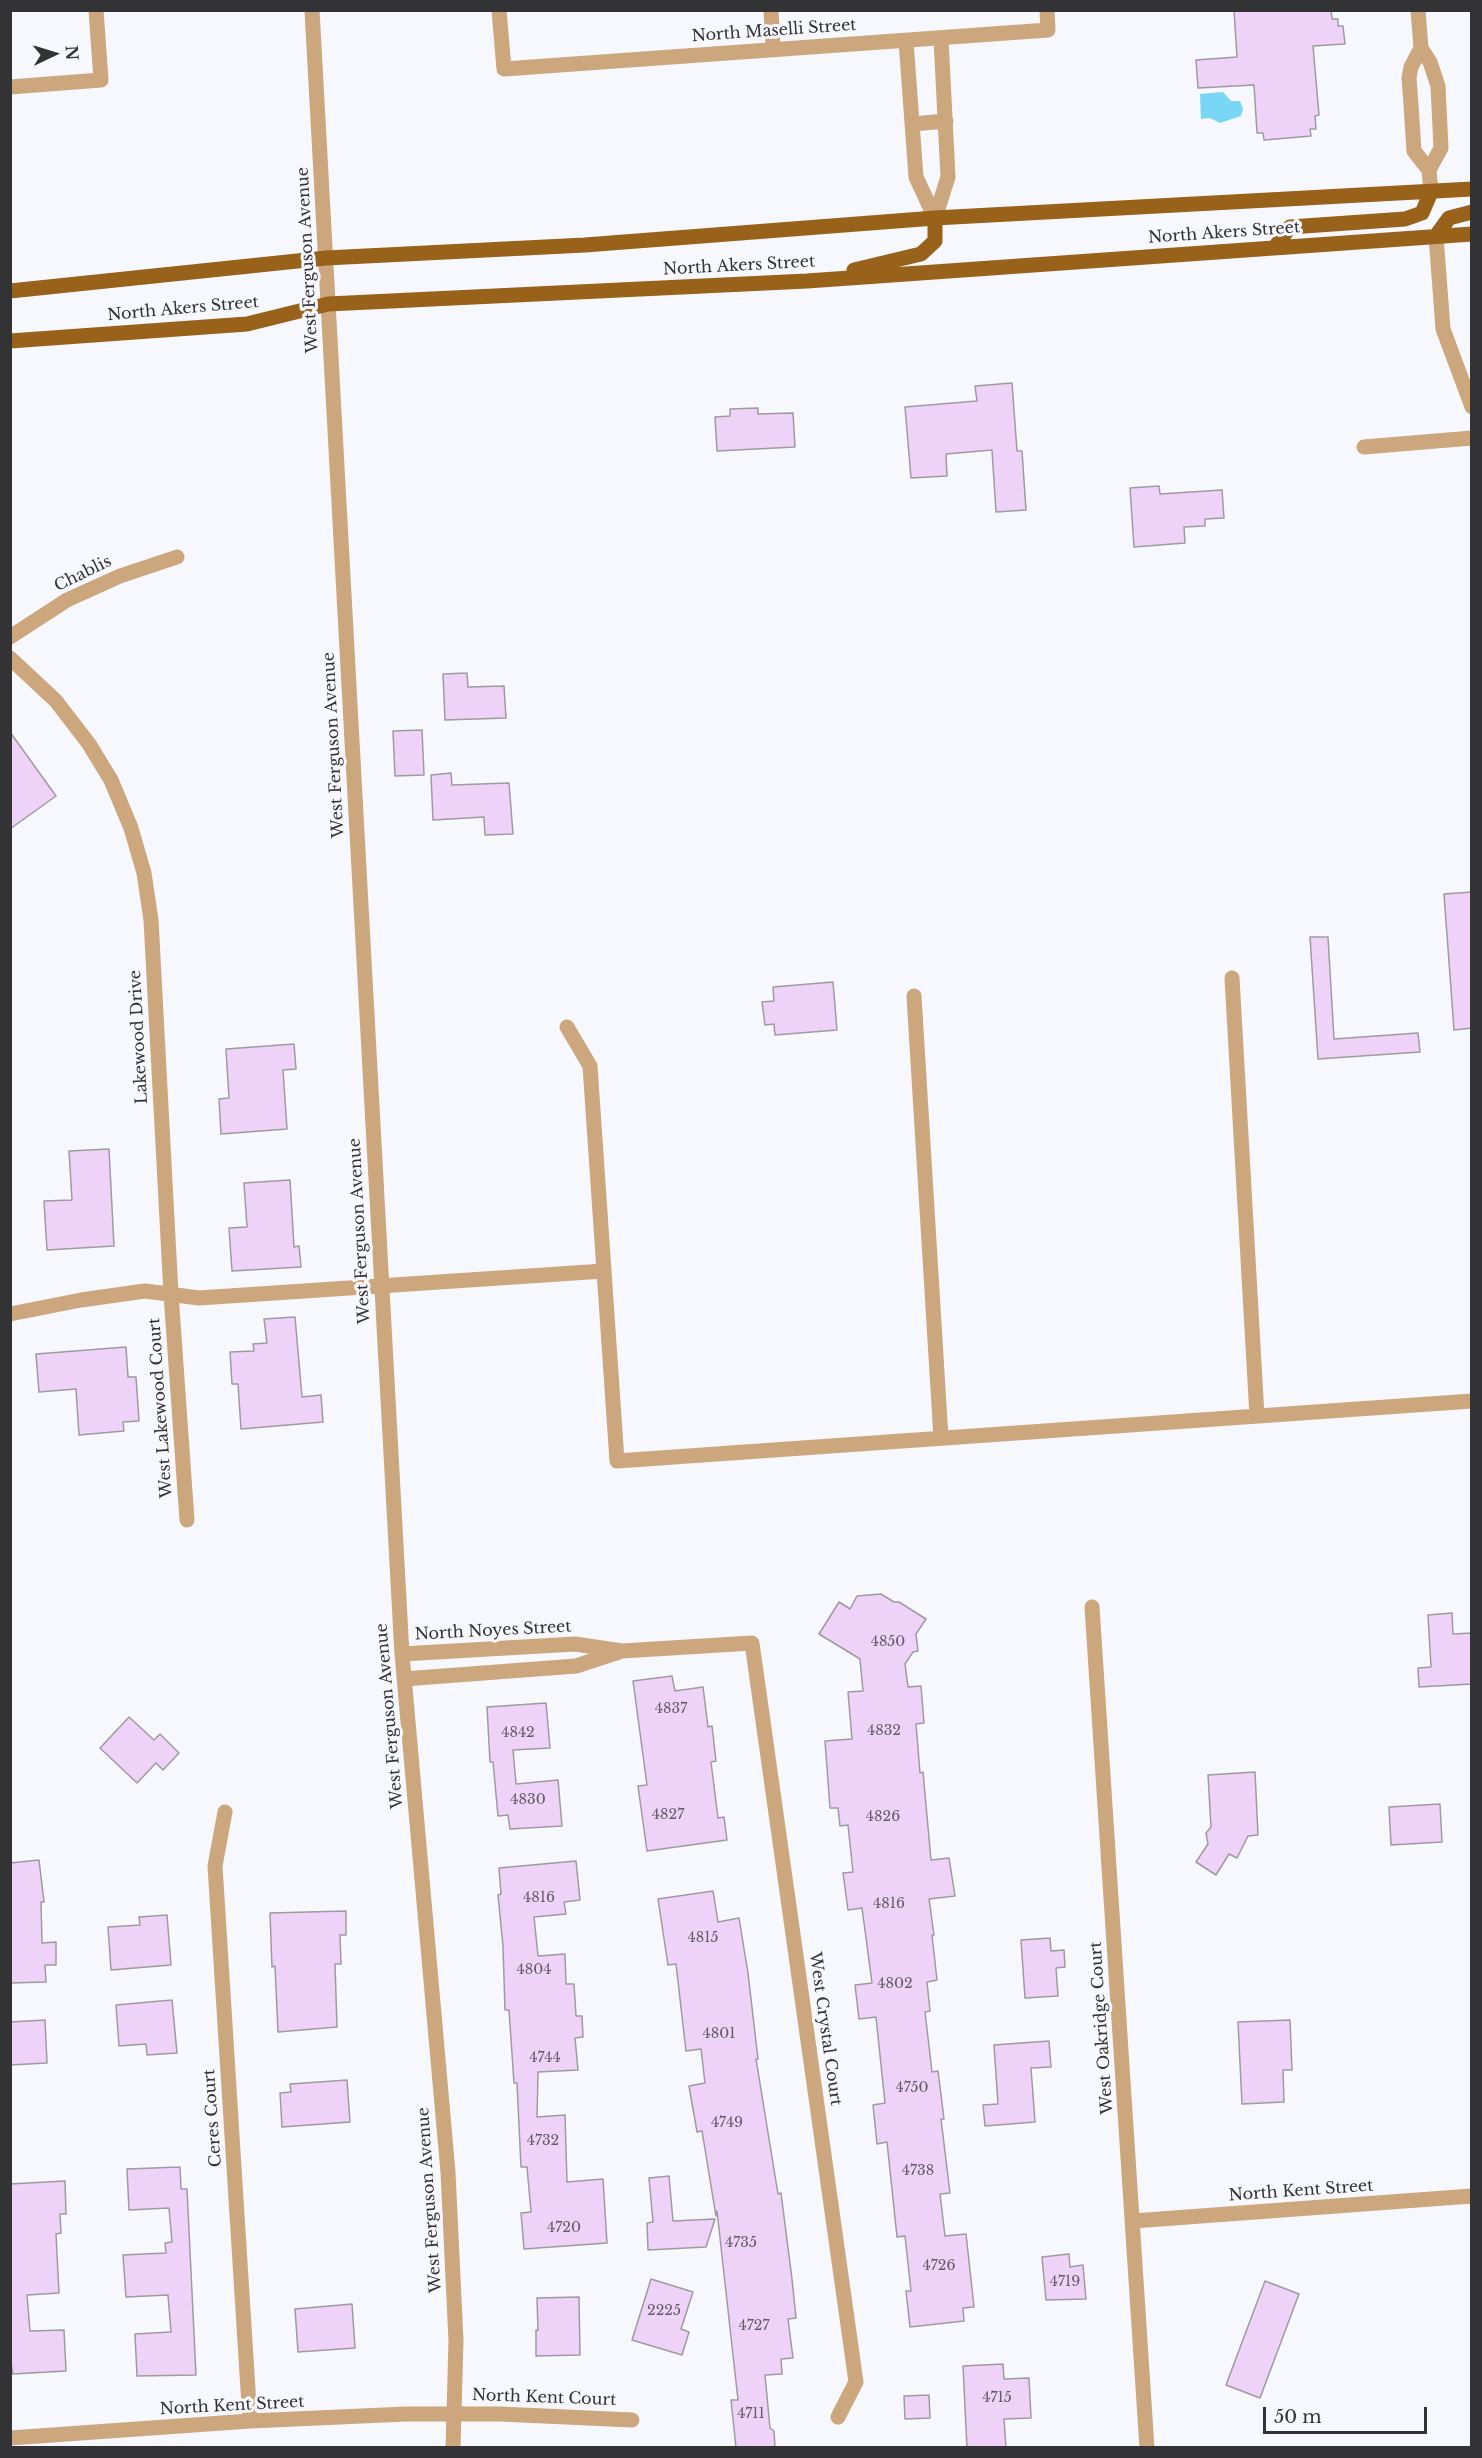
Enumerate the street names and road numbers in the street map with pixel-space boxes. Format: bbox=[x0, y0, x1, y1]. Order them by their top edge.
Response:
street label: North Maselli Street bbox=[691, 16, 857, 46]
street label: West Ferguson Avenue bbox=[294, 167, 322, 353]
street label: North Akers Street bbox=[1147, 218, 1301, 248]
street label: North Akers Street bbox=[663, 252, 815, 280]
street label: North Akers Street bbox=[106, 293, 260, 325]
street label: Chablis bbox=[51, 552, 115, 596]
street label: West Ferguson Avenue bbox=[320, 652, 348, 838]
street label: Lakewood Drive bbox=[126, 970, 152, 1104]
street label: West Ferguson Avenue bbox=[346, 1138, 374, 1324]
street label: West Lakewood Court bbox=[145, 1317, 177, 1499]
street label: North Noyes Street bbox=[414, 1617, 572, 1645]
street label: West Ferguson Avenue bbox=[372, 1622, 408, 1810]
street label: West Oakridge Court bbox=[1086, 1941, 1118, 2115]
street label: West Crystal Court bbox=[805, 1951, 845, 2107]
street label: Ceres Court bbox=[200, 2068, 226, 2168]
street label: West Ferguson Avenue bbox=[414, 2107, 446, 2293]
street label: North Kent Street bbox=[1228, 2176, 1374, 2206]
street label: North Kent Court bbox=[472, 2386, 616, 2410]
street label: North Kent Street bbox=[159, 2393, 305, 2419]

